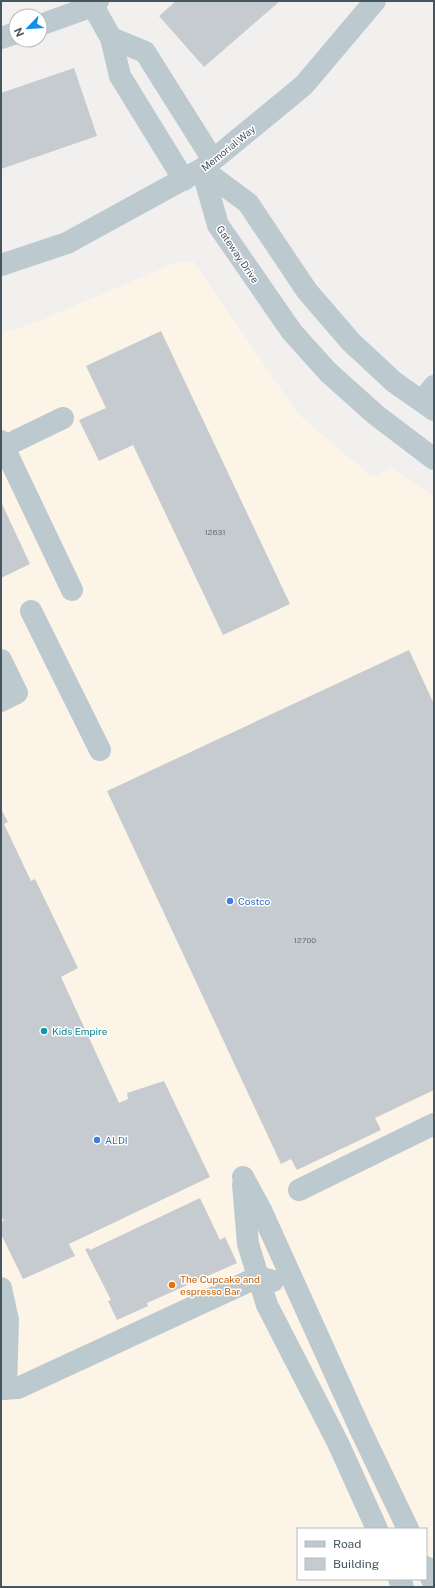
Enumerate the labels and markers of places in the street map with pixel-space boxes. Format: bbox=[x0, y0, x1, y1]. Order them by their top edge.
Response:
place label: Costco bbox=[238, 895, 271, 907]
marker: Costco bbox=[225, 896, 235, 906]
place label: Kids Empire bbox=[52, 1025, 108, 1037]
marker: Kids Empire bbox=[39, 1026, 49, 1036]
place label: ALDI bbox=[105, 1134, 128, 1146]
marker: ALDI bbox=[92, 1135, 102, 1145]
place label: The Cupcake and espresso Bar bbox=[180, 1273, 260, 1297]
marker: The Cupcake and espresso Bar bbox=[167, 1280, 177, 1290]

